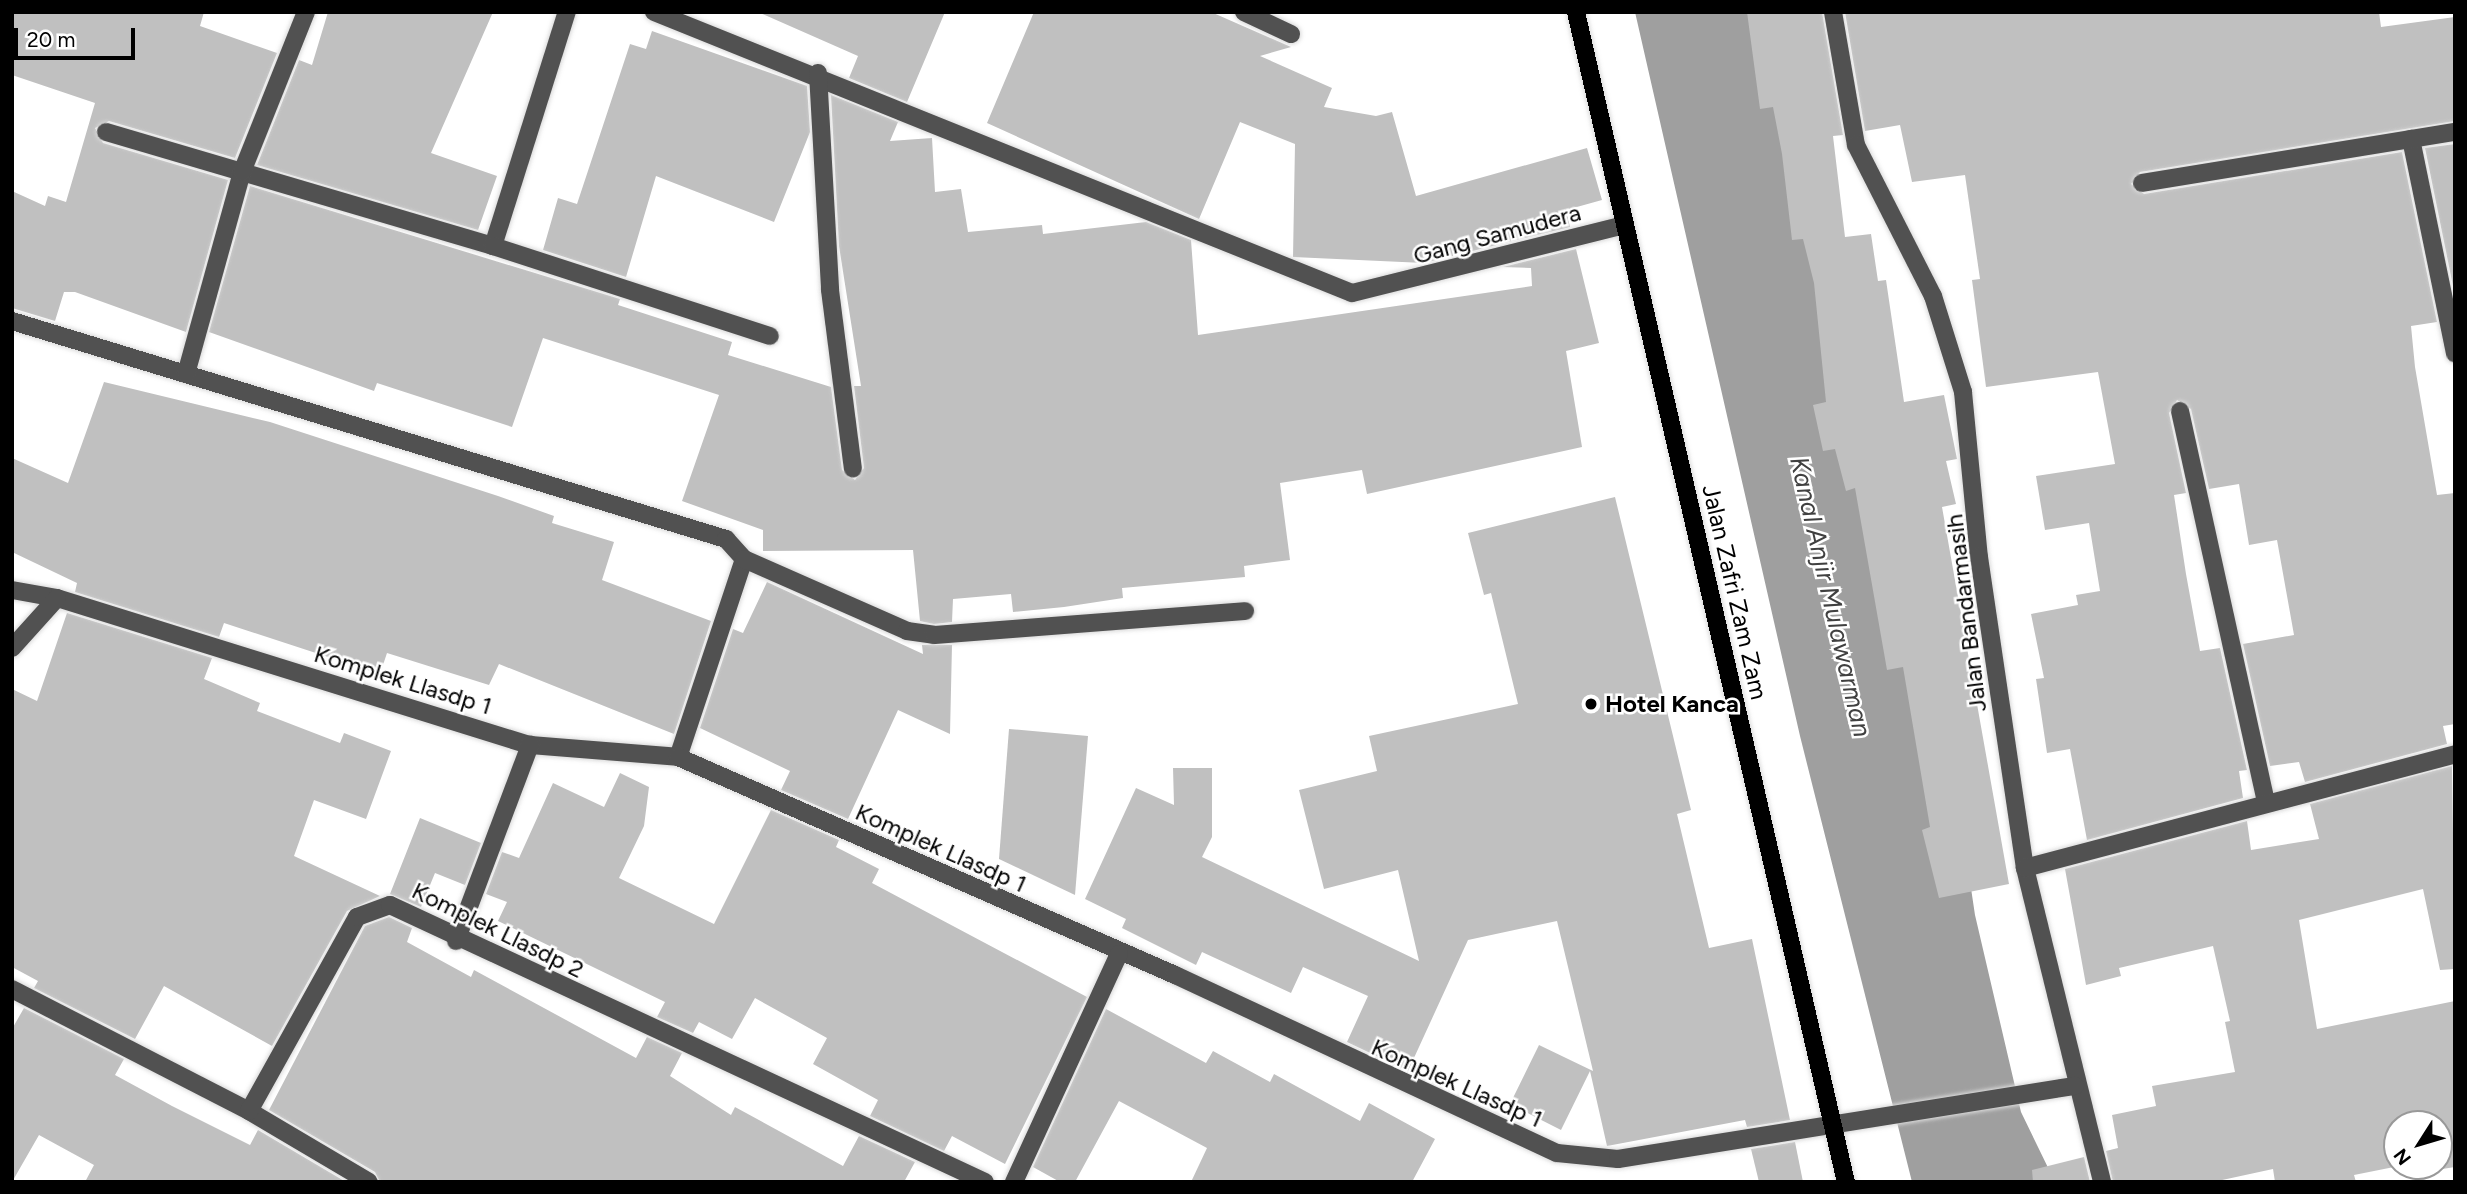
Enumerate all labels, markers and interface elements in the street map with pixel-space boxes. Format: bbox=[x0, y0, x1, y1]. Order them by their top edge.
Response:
scale bar bbox=[18, 14, 138, 58]
text: 20 m bbox=[27, 27, 75, 52]
street label: Gang Samudera bbox=[1410, 198, 1584, 270]
water label: Kanal Anjir Mulawarman bbox=[1783, 454, 1877, 740]
street label: Jalan Zafri Zam Zam bbox=[1696, 482, 1774, 702]
street label: Jalan Bandarmasih bbox=[1940, 513, 1992, 713]
street label: Komplek Llasdp 1 bbox=[311, 639, 495, 721]
place label: Hotel Kanca bbox=[1605, 690, 1739, 718]
marker: Hotel Kanca bbox=[1583, 696, 1599, 712]
street label: Komplek Llasdp 1 bbox=[851, 797, 1031, 899]
street label: Komplek Llasdp 2 bbox=[407, 876, 589, 984]
street label: Komplek Llasdp 1 bbox=[1367, 1032, 1547, 1134]
north arrow bbox=[2383, 1110, 2453, 1180]
text: N bbox=[2389, 1144, 2416, 1170]

